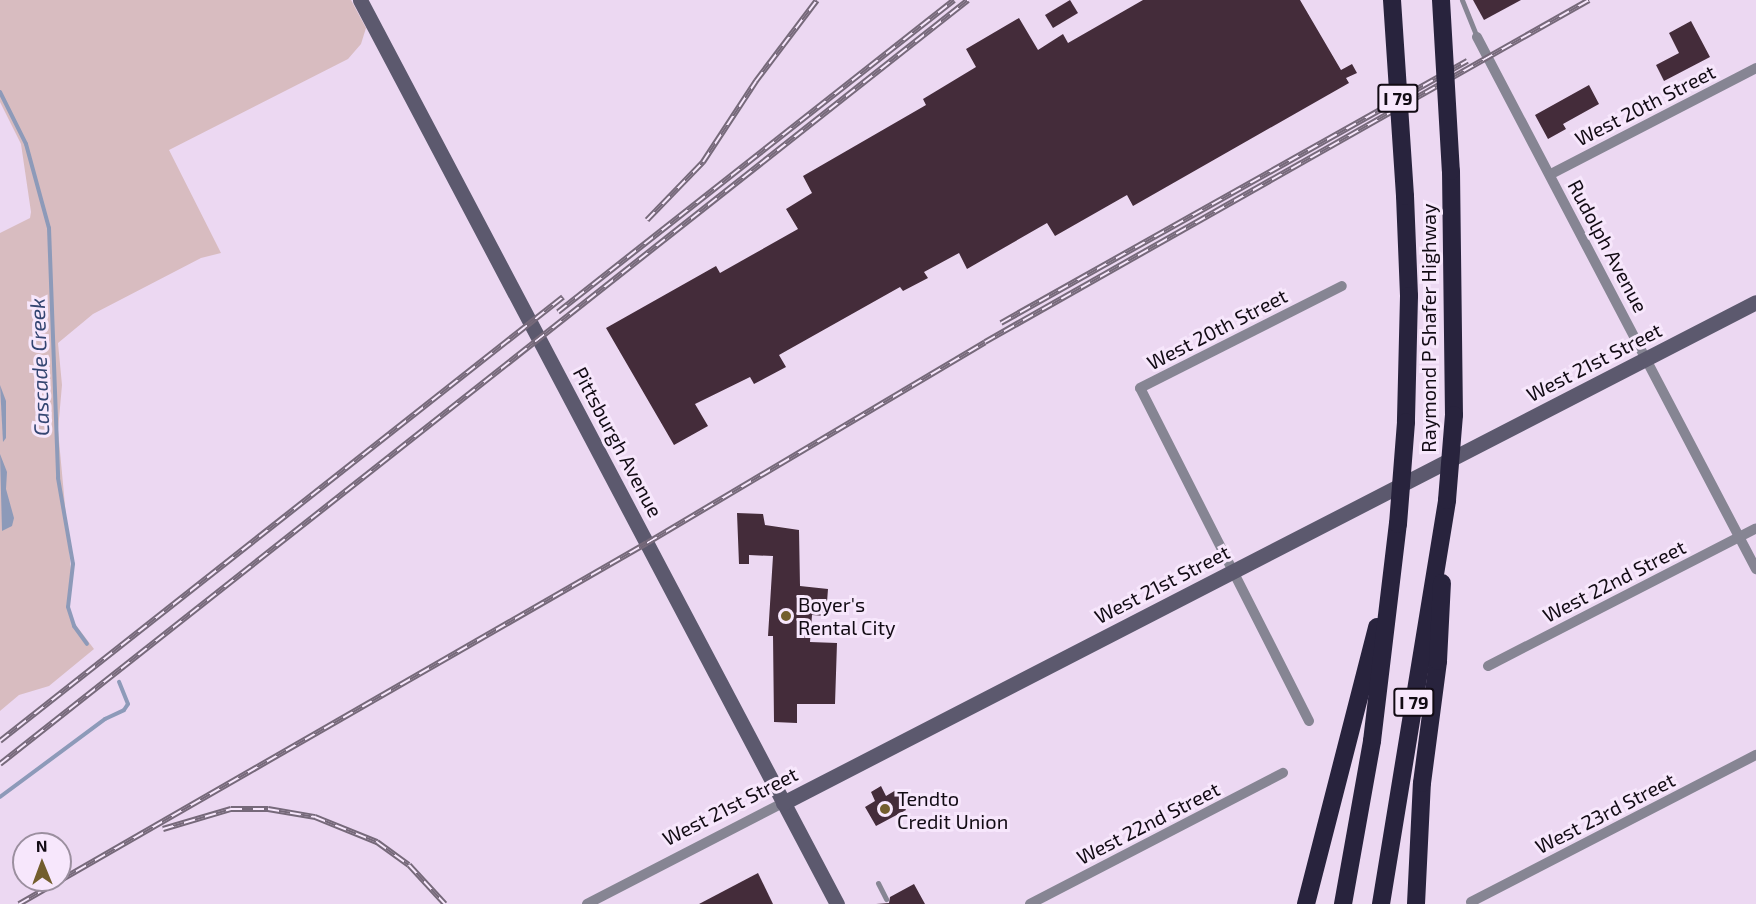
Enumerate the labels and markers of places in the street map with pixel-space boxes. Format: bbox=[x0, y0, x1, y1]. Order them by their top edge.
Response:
place label: Boyer's Rental City bbox=[798, 592, 896, 639]
marker: Boyer's Rental City bbox=[779, 609, 793, 623]
place label: Tendto Credit Union bbox=[897, 786, 1008, 833]
marker: Tendto Credit Union bbox=[878, 802, 892, 816]

